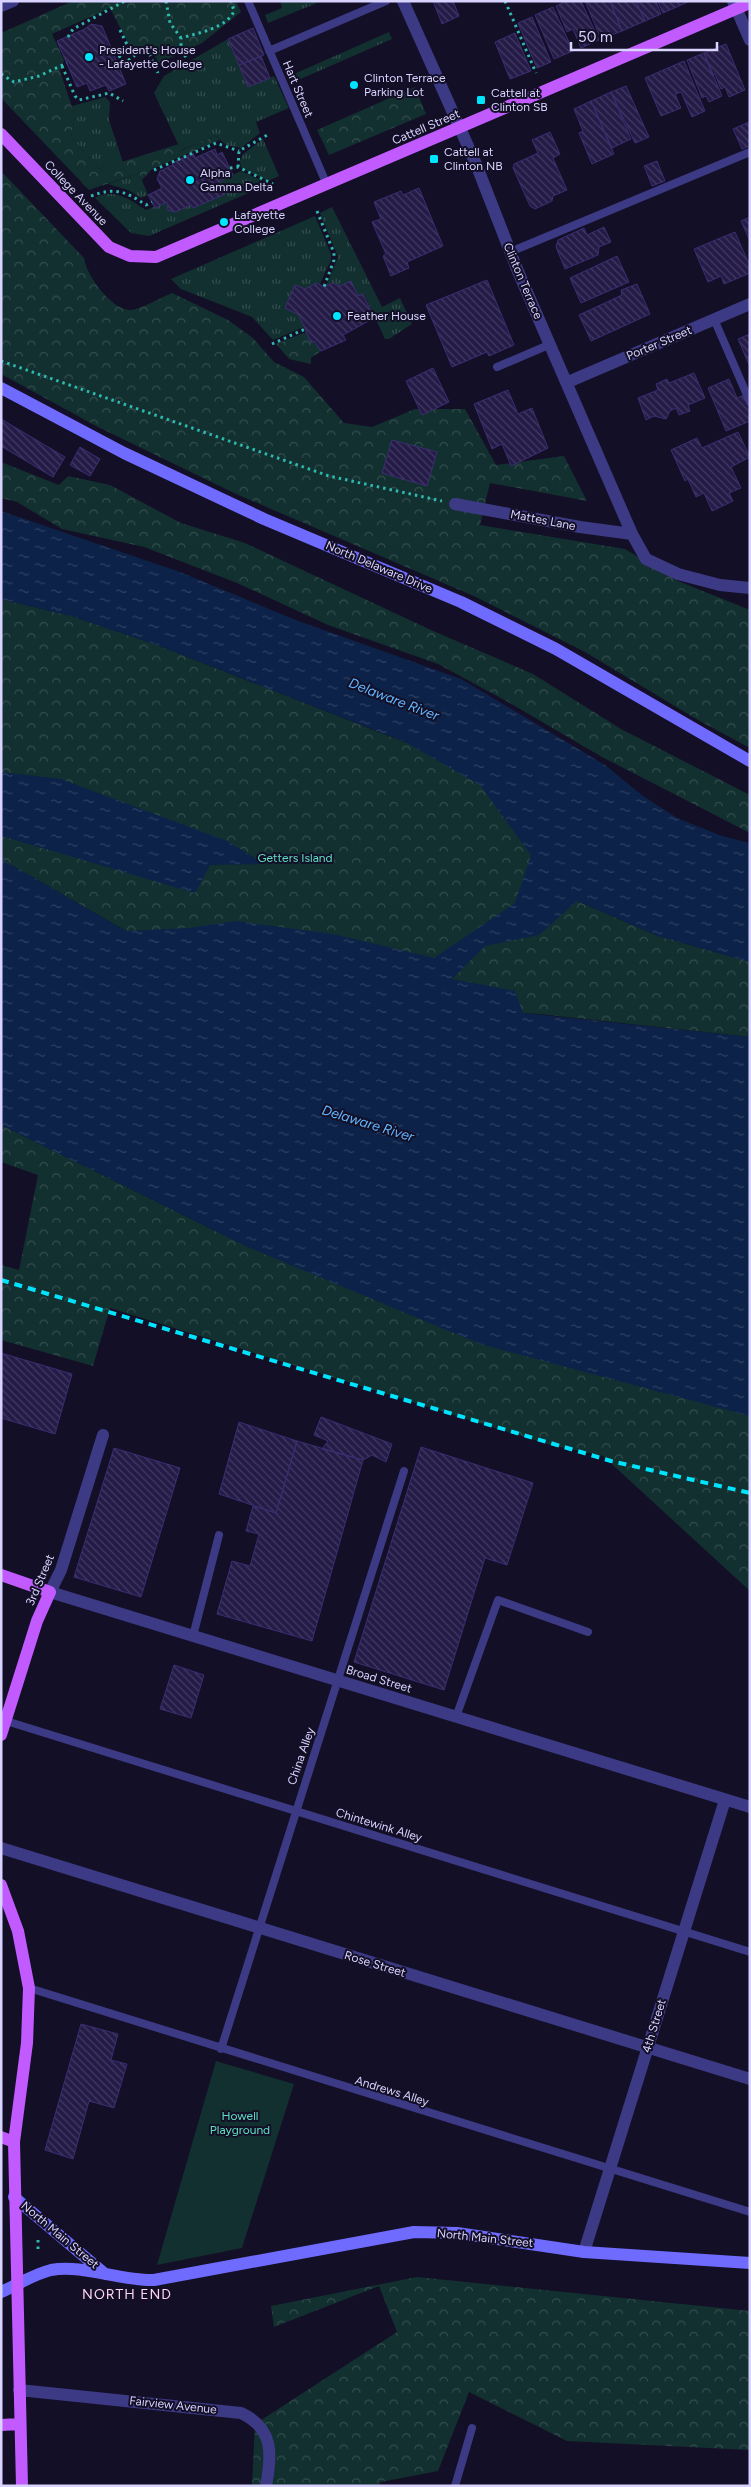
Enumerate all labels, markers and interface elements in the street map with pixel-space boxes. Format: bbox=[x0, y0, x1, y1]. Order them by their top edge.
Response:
scale bar bbox=[571, 20, 717, 52]
text: 50 m bbox=[578, 28, 613, 46]
place label: President's House - Lafayette College bbox=[99, 43, 203, 71]
marker: President's House - Lafayette College bbox=[83, 51, 95, 63]
street label: Hart Street bbox=[280, 59, 316, 120]
place label: Clinton Terrace Parking Lot bbox=[364, 71, 446, 99]
marker: Clinton Terrace Parking Lot bbox=[348, 79, 360, 91]
place label: Cattell at Clinton SB bbox=[491, 86, 548, 114]
marker: Cattell at Clinton SB bbox=[475, 94, 487, 106]
street label: Cattell Street bbox=[390, 106, 462, 148]
place label: Cattell at Clinton NB bbox=[444, 145, 503, 173]
marker: Cattell at Clinton NB bbox=[428, 153, 440, 165]
street label: College Avenue bbox=[42, 158, 111, 229]
place label: Alpha Gamma Delta bbox=[200, 166, 273, 194]
marker: Alpha Gamma Delta bbox=[184, 174, 196, 186]
place label: Lafayette College bbox=[234, 208, 286, 236]
marker: Lafayette College bbox=[218, 216, 230, 228]
street label: Clinton Terrace bbox=[501, 241, 546, 322]
place label: Feather House bbox=[347, 309, 426, 323]
marker: Feather House bbox=[331, 310, 343, 322]
street label: Porter Street bbox=[624, 323, 694, 363]
street label: Mattes Lane bbox=[509, 507, 577, 533]
street label: North Delaware Drive bbox=[323, 538, 435, 596]
water label: Delaware River bbox=[346, 674, 442, 725]
park label: Getters Island bbox=[257, 851, 333, 865]
water label: Delaware River bbox=[320, 1101, 417, 1146]
street label: 3rd Street bbox=[23, 1552, 57, 1608]
street label: Broad Street bbox=[344, 1662, 414, 1696]
street label: China Alley bbox=[285, 1725, 318, 1787]
street label: Chintewink Alley bbox=[334, 1805, 424, 1845]
street label: Rose Street bbox=[343, 1948, 408, 1980]
street label: 4th Street bbox=[639, 1997, 669, 2054]
street label: Andrews Alley bbox=[353, 2073, 431, 2109]
park label: Howell Playground bbox=[210, 2109, 270, 2137]
street label: North Main Street bbox=[18, 2199, 102, 2272]
street label: North Main Street bbox=[436, 2226, 534, 2250]
district label: NORTH END bbox=[82, 2286, 172, 2303]
street label: Fairview Avenue bbox=[129, 2393, 218, 2417]

